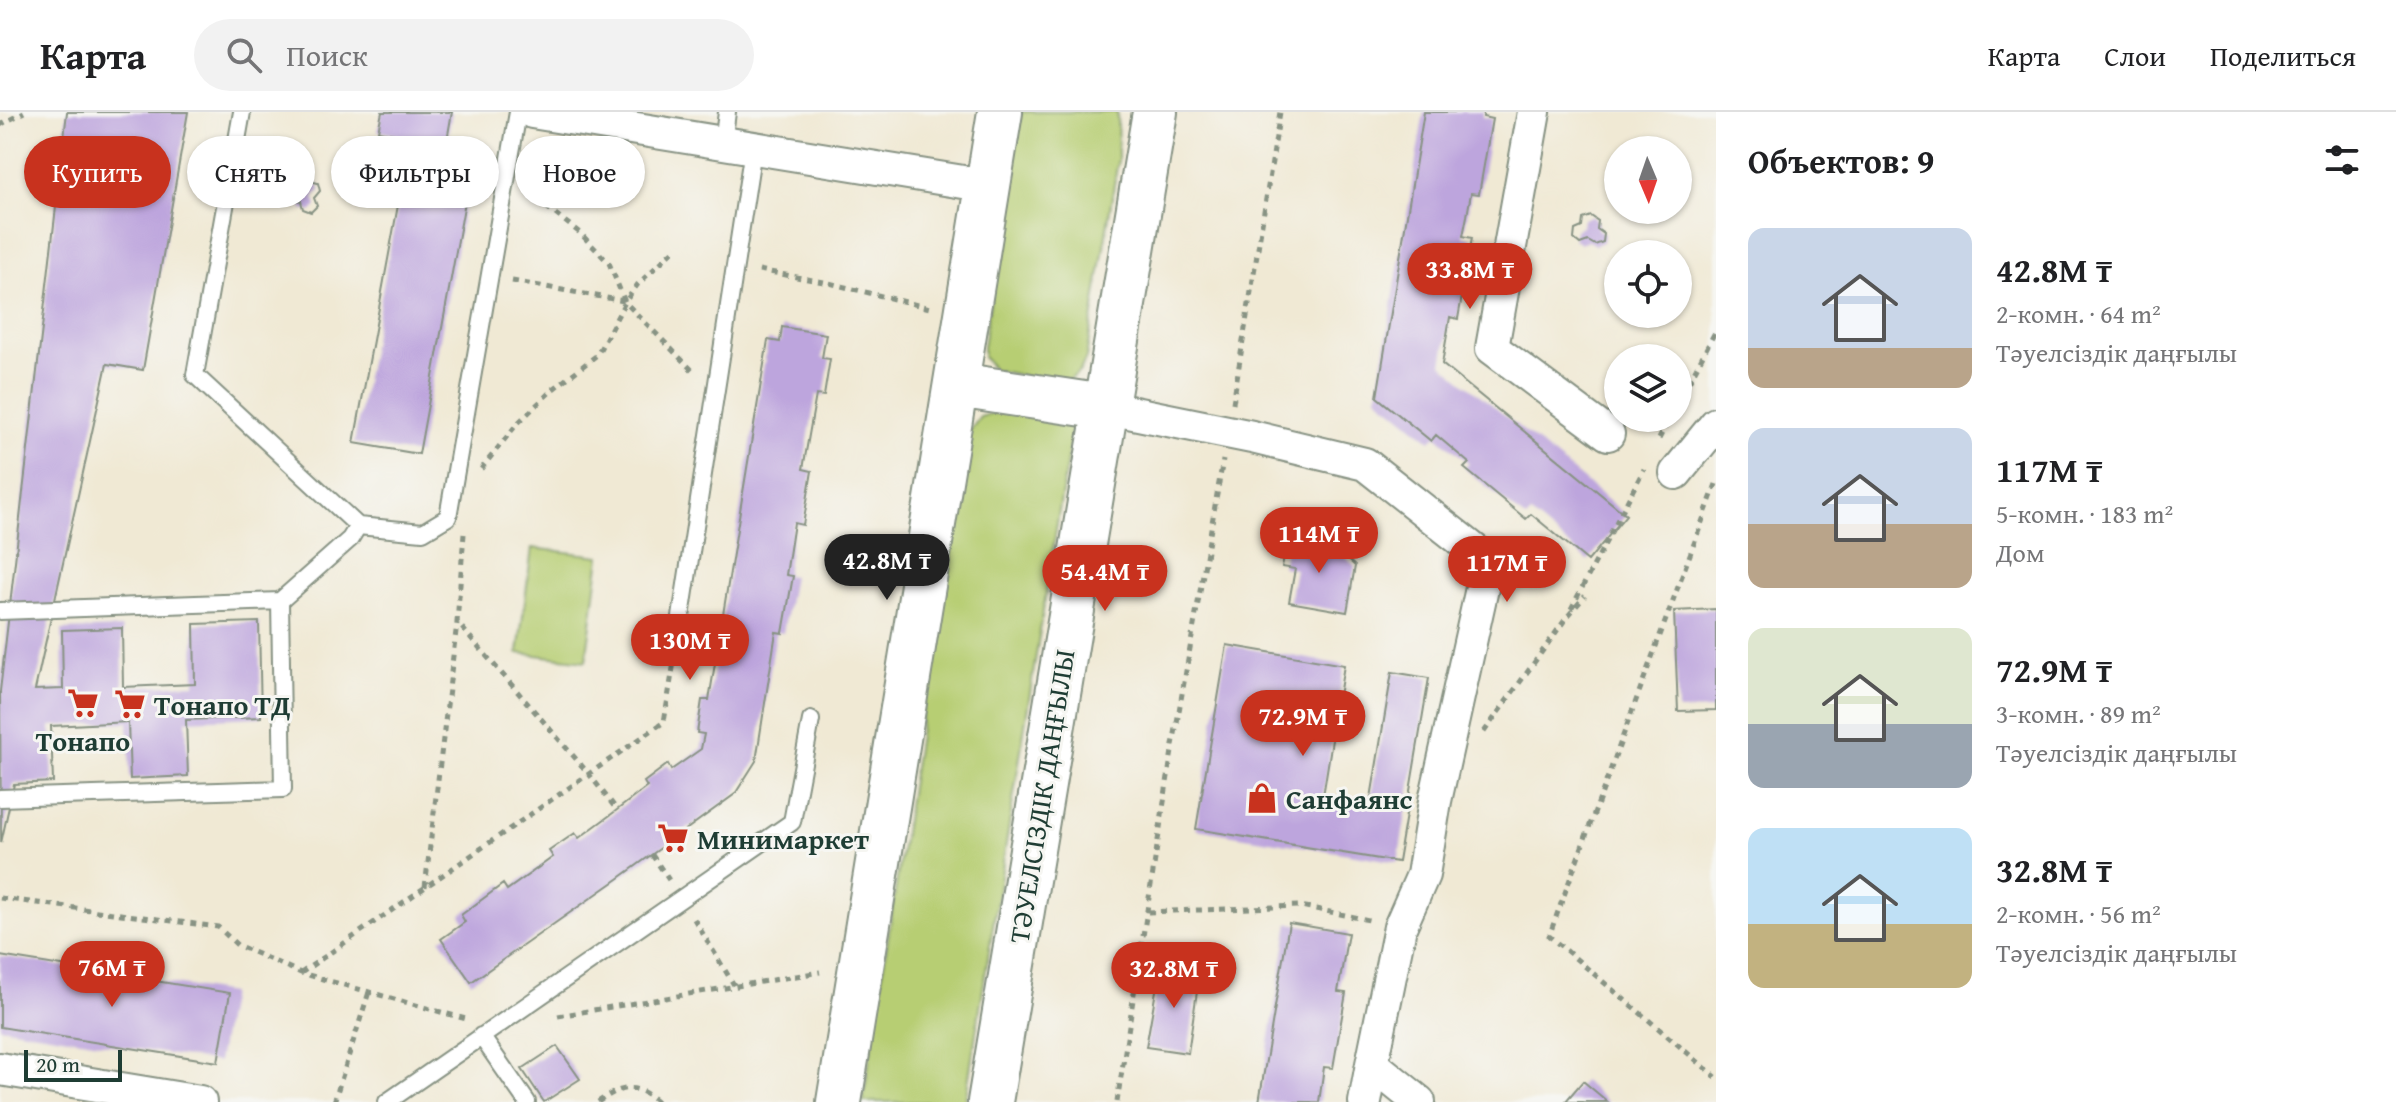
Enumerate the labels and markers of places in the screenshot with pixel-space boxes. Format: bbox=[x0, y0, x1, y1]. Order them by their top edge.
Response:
pin: 33.8M ₸ bbox=[1396, 243, 1544, 311]
pin: 114M ₸ bbox=[1254, 507, 1384, 575]
pin: 42.8M ₸ bbox=[813, 534, 961, 602]
pin: 117M ₸ bbox=[1442, 536, 1572, 604]
pin: 54.4M ₸ bbox=[1031, 545, 1179, 613]
pin: 130M ₸ bbox=[625, 614, 755, 682]
place label: Тонапо ТД bbox=[154, 684, 291, 725]
supermarket icon: Тонапо bbox=[66, 686, 100, 720]
supermarket icon: Тонапо ТД bbox=[113, 687, 147, 721]
pin: 72.9M ₸ bbox=[1229, 690, 1377, 758]
place label: Тонапо bbox=[36, 720, 130, 761]
place label: Санфаянс bbox=[1286, 778, 1413, 819]
shop icon: Санфаянс bbox=[1245, 781, 1279, 815]
place label: Минимаркет bbox=[697, 818, 869, 859]
supermarket icon: Минимаркет bbox=[656, 821, 690, 855]
pin: 76M ₸ bbox=[56, 941, 168, 1009]
pin: 32.8M ₸ bbox=[1100, 942, 1248, 1010]

